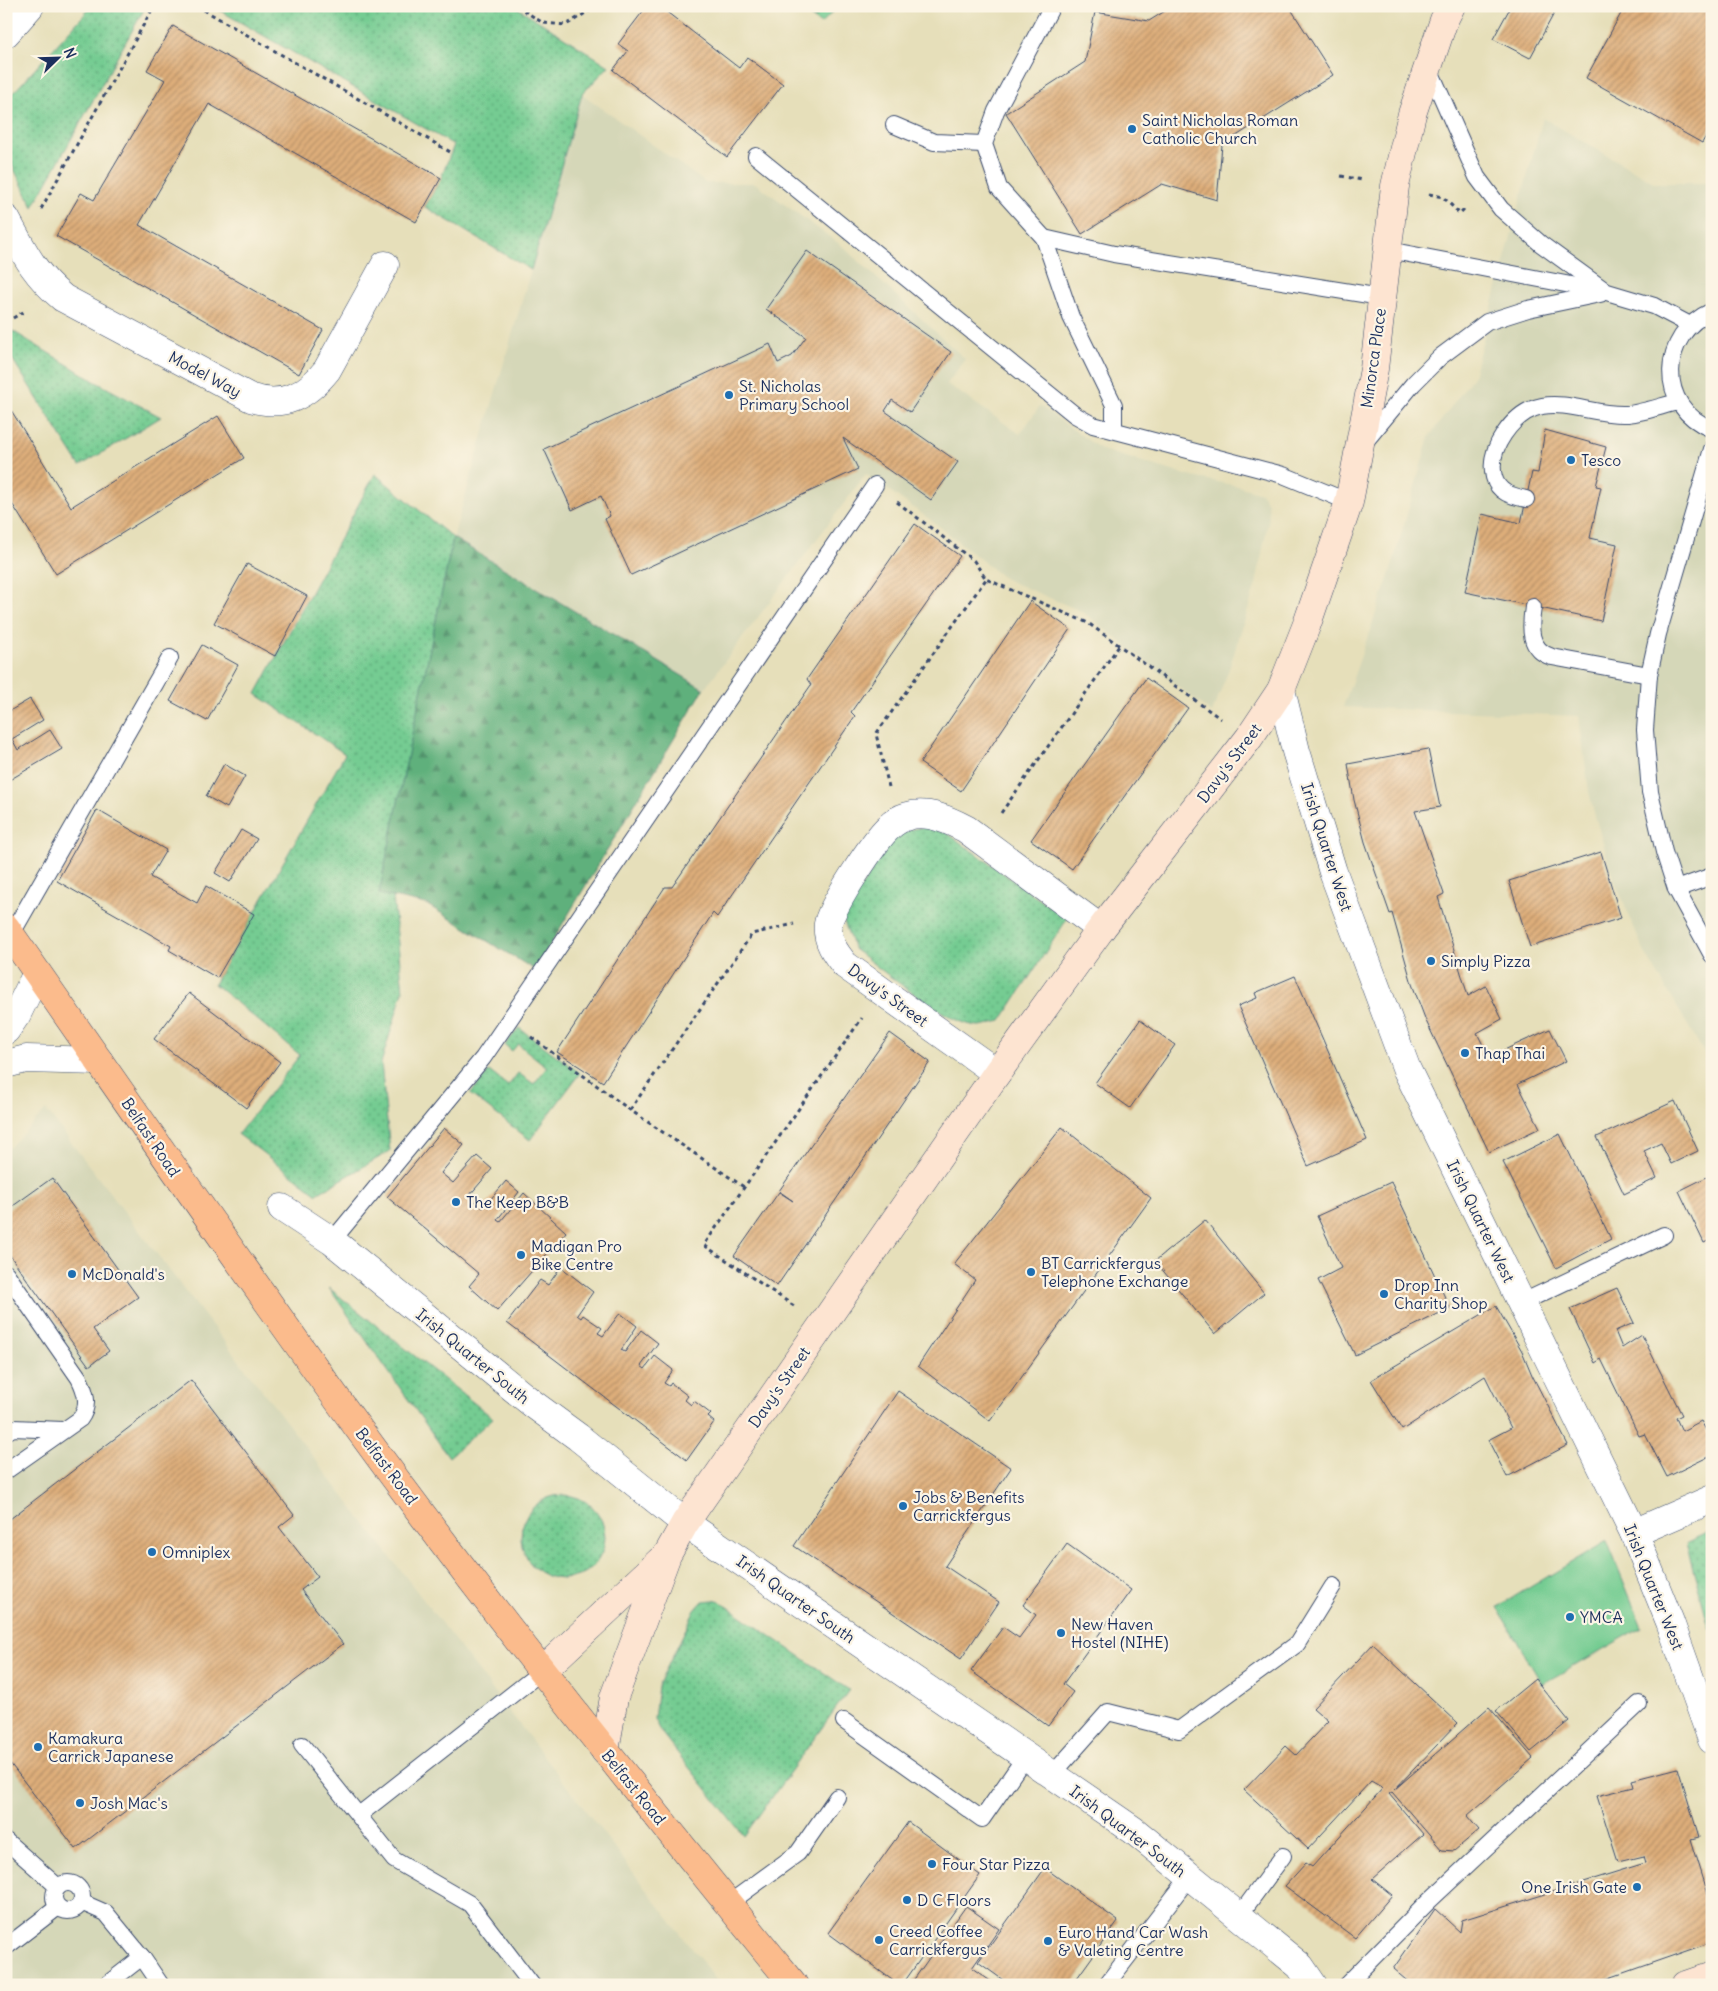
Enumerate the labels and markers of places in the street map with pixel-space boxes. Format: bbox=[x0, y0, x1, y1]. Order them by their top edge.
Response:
place label: Saint Nicholas Roman Catholic Church bbox=[1142, 110, 1298, 148]
marker: Saint Nicholas Roman Catholic Church bbox=[1126, 123, 1138, 135]
place label: St. Nicholas Primary School bbox=[739, 376, 849, 414]
marker: St. Nicholas Primary School bbox=[723, 389, 735, 401]
place label: Tesco bbox=[1581, 450, 1621, 470]
marker: Tesco bbox=[1565, 454, 1577, 466]
place label: Simply Pizza bbox=[1441, 951, 1531, 971]
marker: Simply Pizza bbox=[1425, 955, 1437, 967]
place label: Thap Thai bbox=[1475, 1043, 1545, 1063]
marker: Thap Thai bbox=[1459, 1047, 1471, 1059]
place label: The Keep B&B bbox=[466, 1192, 569, 1212]
marker: The Keep B&B bbox=[450, 1196, 462, 1208]
place label: Madigan Pro Bike Centre bbox=[531, 1236, 622, 1274]
marker: Madigan Pro Bike Centre bbox=[515, 1249, 527, 1261]
place label: BT Carrickfergus Telephone Exchange bbox=[1041, 1253, 1188, 1291]
place label: McDonald's bbox=[82, 1264, 165, 1284]
marker: BT Carrickfergus Telephone Exchange bbox=[1025, 1266, 1037, 1278]
marker: McDonald's bbox=[66, 1268, 78, 1280]
place label: Drop Inn Charity Shop bbox=[1394, 1275, 1488, 1313]
marker: Drop Inn Charity Shop bbox=[1378, 1288, 1390, 1300]
place label: Jobs & Benefits Carrickfergus bbox=[913, 1487, 1025, 1525]
marker: Jobs & Benefits Carrickfergus bbox=[897, 1500, 909, 1512]
place label: Omniplex bbox=[162, 1542, 231, 1562]
marker: Omniplex bbox=[146, 1546, 158, 1558]
place label: YMCA bbox=[1580, 1607, 1623, 1627]
marker: YMCA bbox=[1564, 1611, 1576, 1623]
place label: New Haven Hostel (NIHE) bbox=[1071, 1614, 1169, 1652]
marker: New Haven Hostel (NIHE) bbox=[1055, 1627, 1067, 1639]
place label: Kamakura Carrick Japanese bbox=[48, 1728, 174, 1766]
marker: Kamakura Carrick Japanese bbox=[32, 1741, 44, 1753]
place label: Josh Mac's bbox=[90, 1793, 168, 1813]
marker: Josh Mac's bbox=[74, 1797, 86, 1809]
place label: Four Star Pizza bbox=[942, 1854, 1050, 1874]
marker: Four Star Pizza bbox=[926, 1858, 938, 1870]
place label: One Irish Gate bbox=[1521, 1877, 1627, 1897]
marker: One Irish Gate bbox=[1631, 1881, 1643, 1893]
place label: D C Floors bbox=[917, 1890, 991, 1910]
marker: D C Floors bbox=[901, 1894, 913, 1906]
place label: Creed Coffee Carrickfergus bbox=[889, 1921, 987, 1959]
place label: Euro Hand Car Wash & Valeting Centre bbox=[1058, 1922, 1208, 1960]
marker: Creed Coffee Carrickfergus bbox=[873, 1934, 885, 1946]
marker: Euro Hand Car Wash & Valeting Centre bbox=[1042, 1935, 1054, 1947]

